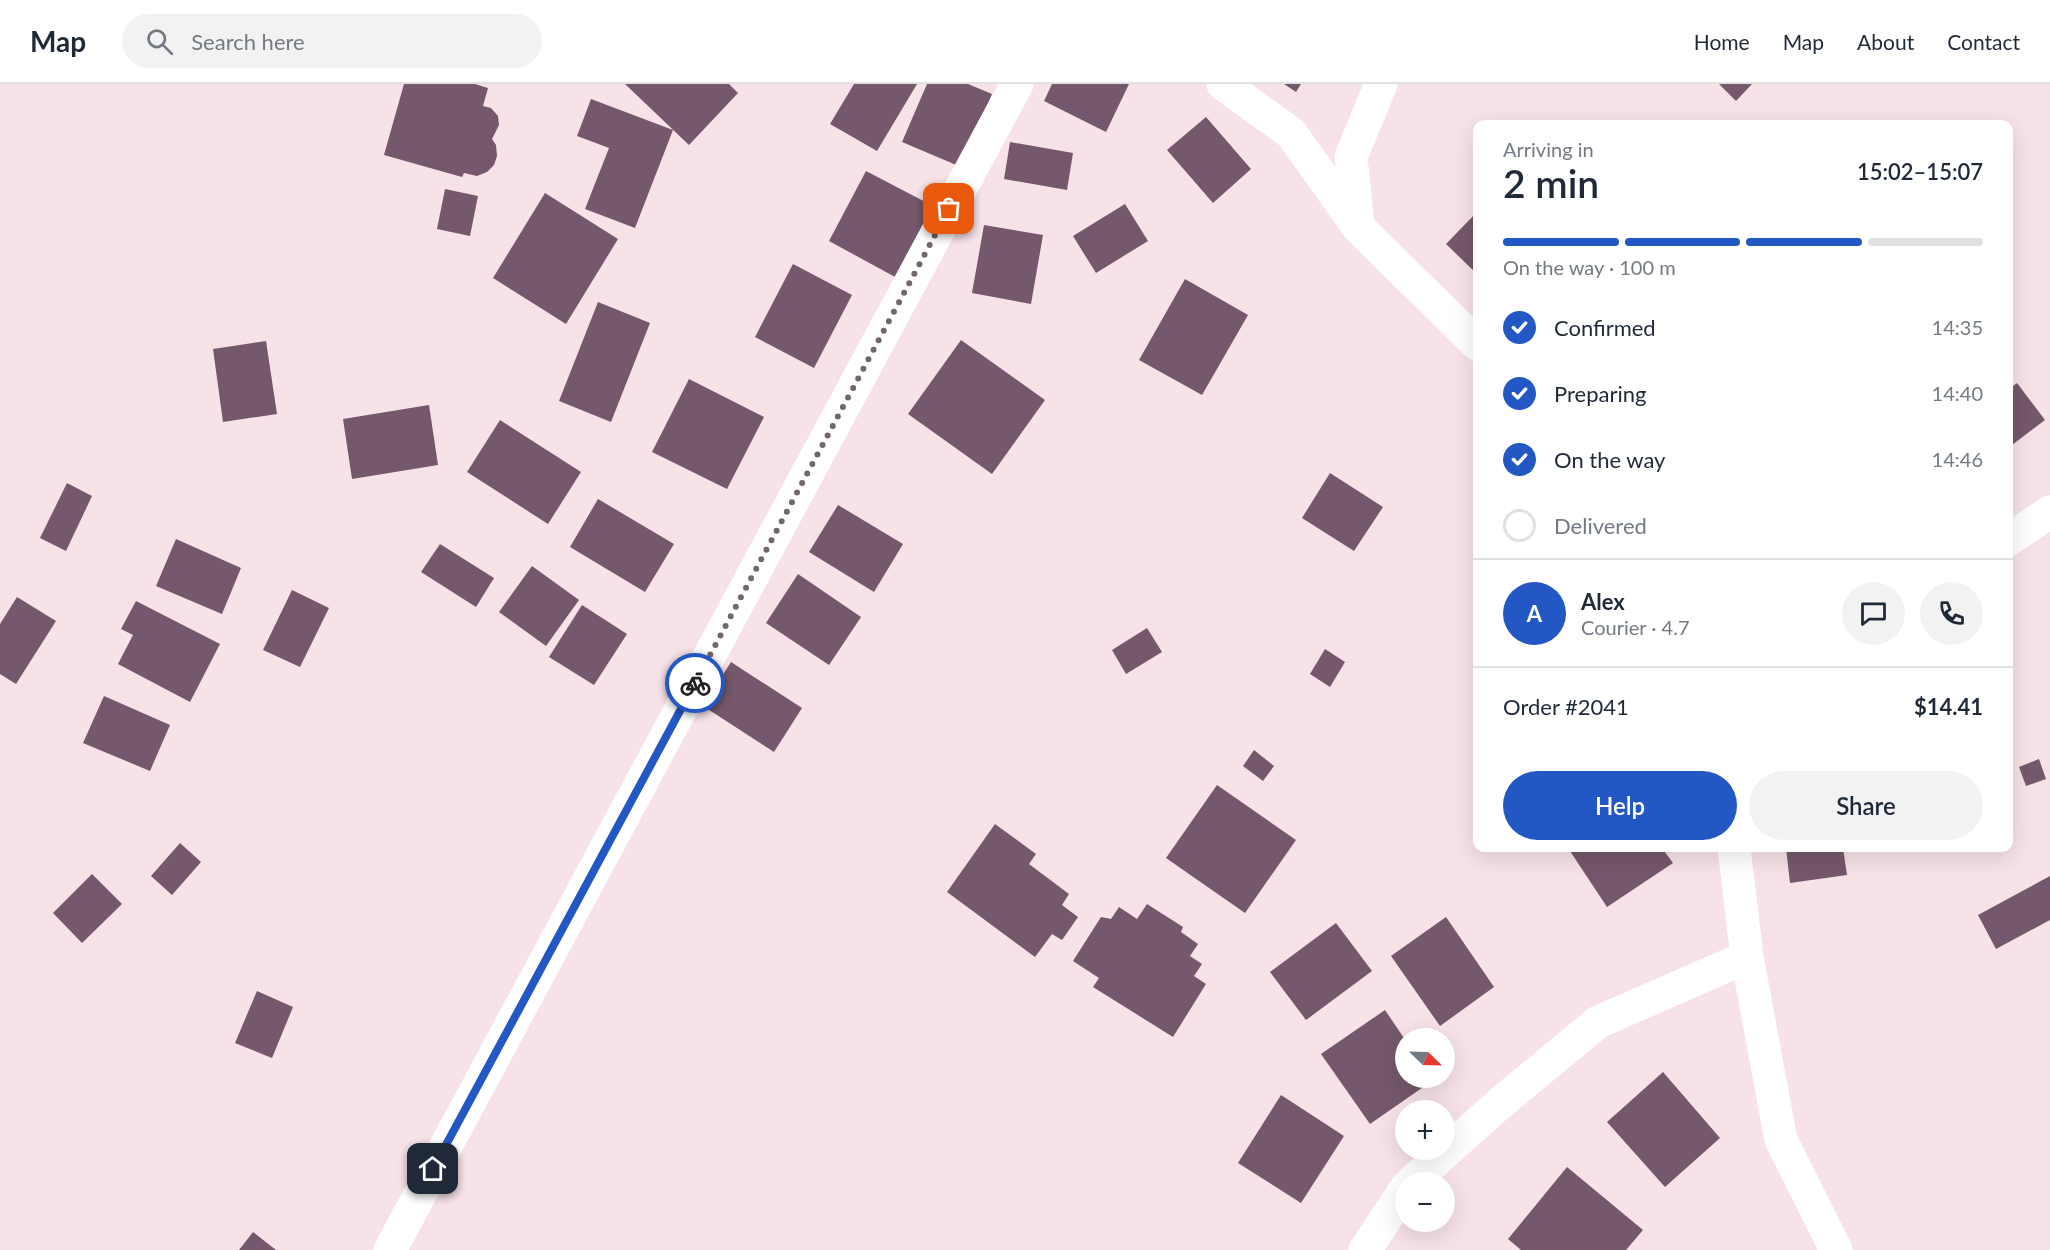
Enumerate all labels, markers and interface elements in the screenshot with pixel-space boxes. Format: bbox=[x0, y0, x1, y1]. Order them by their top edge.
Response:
search box bbox=[122, 14, 542, 68]
text: Map bbox=[30, 24, 86, 58]
icon: search bbox=[143, 25, 176, 58]
text: Search here bbox=[191, 28, 305, 55]
text: Home bbox=[1694, 29, 1750, 54]
text: Map bbox=[1783, 29, 1824, 54]
text: About bbox=[1857, 29, 1914, 54]
text: Contact bbox=[1947, 29, 2020, 54]
text: Arriving in bbox=[1503, 137, 1594, 161]
text: 15:02–15:07 bbox=[1857, 158, 1983, 185]
text: 2 min bbox=[1503, 160, 1599, 206]
pin bbox=[923, 183, 974, 234]
icon: bag bbox=[932, 192, 965, 225]
text: On the way · 100 m bbox=[1503, 255, 1676, 279]
icon: check bbox=[1503, 311, 1536, 344]
text: Confirmed bbox=[1554, 314, 1656, 341]
text: 14:35 bbox=[1932, 315, 1983, 339]
icon: check bbox=[1503, 377, 1536, 410]
text: Preparing bbox=[1554, 380, 1646, 407]
text: 14:40 bbox=[1932, 381, 1983, 405]
icon: check bbox=[1503, 443, 1536, 476]
text: On the way bbox=[1554, 446, 1665, 473]
text: 14:46 bbox=[1932, 447, 1983, 471]
text: Delivered bbox=[1554, 512, 1647, 539]
button: chat bbox=[1842, 582, 1905, 645]
button: phone bbox=[1920, 582, 1983, 645]
text: Alex bbox=[1581, 588, 1625, 615]
text: A bbox=[1527, 600, 1542, 627]
text: Courier · 4.7 bbox=[1581, 615, 1690, 639]
courier bbox=[665, 653, 725, 713]
icon: bike bbox=[679, 667, 712, 700]
text: Order #2041 bbox=[1503, 693, 1629, 720]
text: $14.41 bbox=[1914, 693, 1983, 720]
button: Help bbox=[1503, 771, 1737, 840]
button: Share bbox=[1749, 771, 1983, 840]
north arrow bbox=[1395, 1028, 1455, 1088]
map controls bbox=[1395, 1028, 1455, 1232]
button: + bbox=[1395, 1100, 1455, 1160]
pin bbox=[407, 1143, 458, 1194]
icon: home bbox=[416, 1152, 449, 1185]
button: − bbox=[1395, 1172, 1455, 1232]

